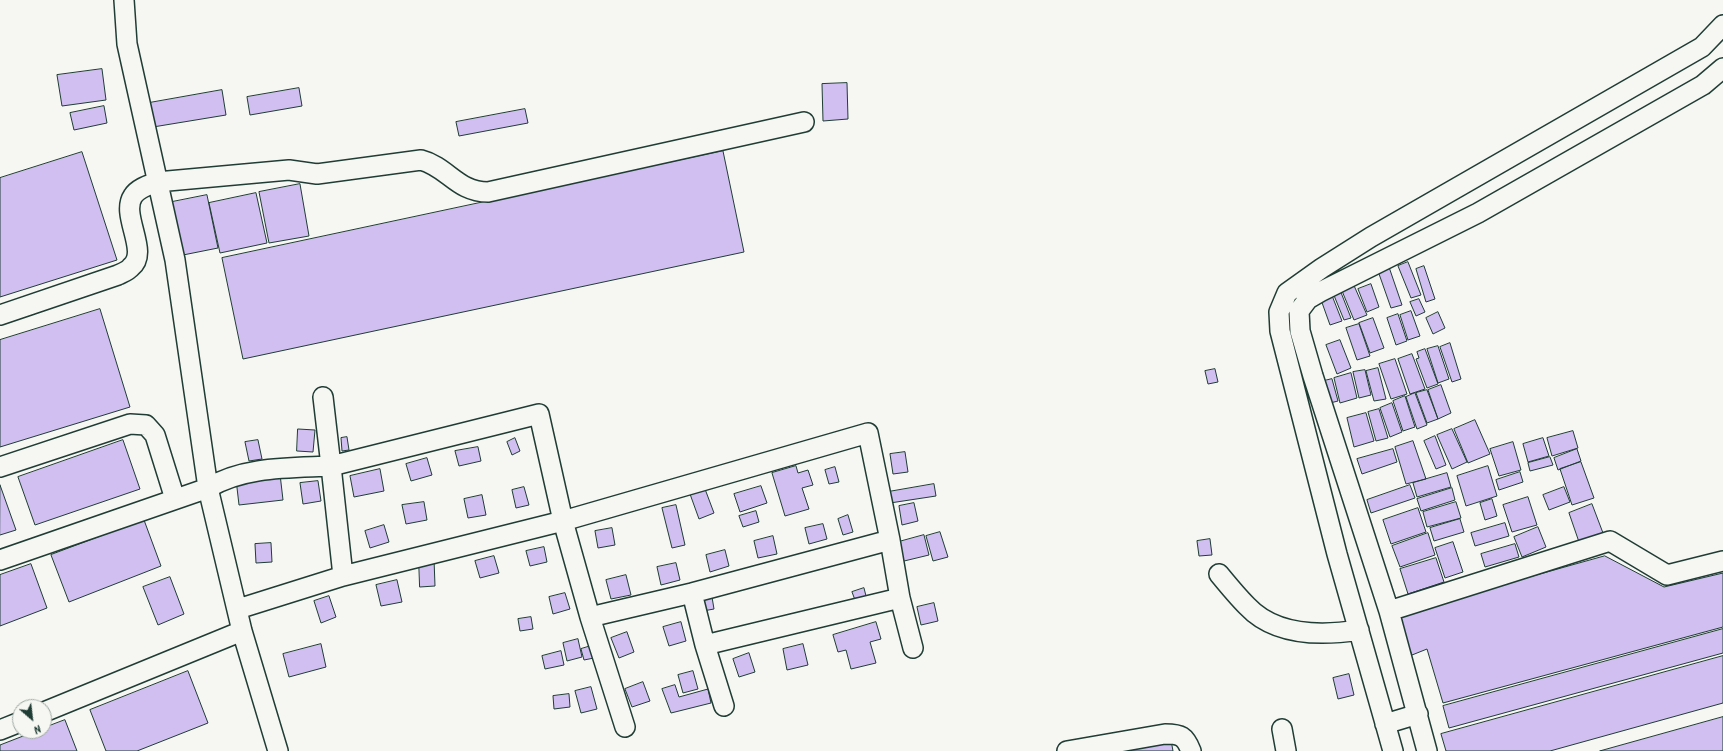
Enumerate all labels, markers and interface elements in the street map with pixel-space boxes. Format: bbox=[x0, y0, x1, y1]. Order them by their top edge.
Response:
north arrow bbox=[12, 699, 52, 739]
text: N bbox=[30, 719, 44, 738]

